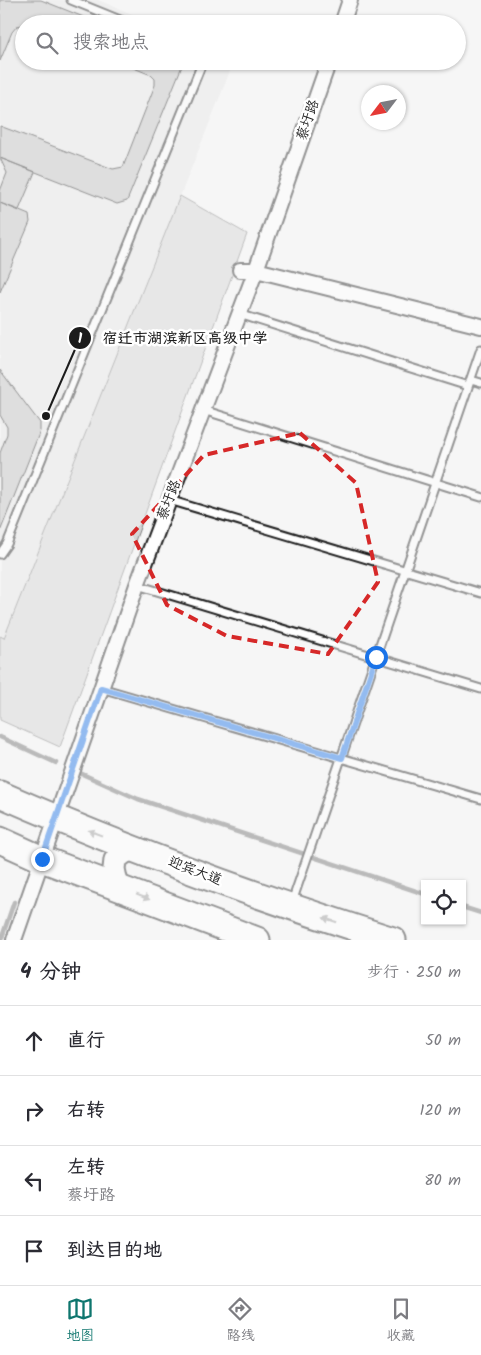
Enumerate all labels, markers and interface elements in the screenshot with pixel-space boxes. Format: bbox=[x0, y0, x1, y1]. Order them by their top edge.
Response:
search box bbox=[15, 15, 466, 70]
text: 搜索地点 bbox=[73, 28, 149, 58]
icon: search bbox=[33, 29, 61, 57]
north arrow bbox=[361, 85, 406, 130]
street label: 蔡圩路 bbox=[291, 97, 325, 143]
callout: 宿迁市湖滨新区高级中学 bbox=[68, 323, 278, 353]
text: 1 bbox=[78, 327, 83, 351]
text: 宿迁市湖滨新区高级中学 bbox=[102, 327, 268, 351]
street label: 蔡圩路 bbox=[151, 476, 187, 524]
route start bbox=[365, 646, 388, 669]
one-way arrow bbox=[87, 829, 102, 837]
route end bbox=[31, 848, 54, 871]
street label: 迎宾大道 bbox=[165, 851, 225, 891]
map controls bbox=[421, 880, 466, 925]
button: locate bbox=[421, 880, 466, 925]
one-way arrow bbox=[136, 893, 151, 901]
one-way arrow bbox=[322, 915, 337, 923]
text: 4 分钟 bbox=[20, 956, 82, 989]
text: 步行 · 250 m bbox=[367, 960, 461, 985]
text: 直行 bbox=[67, 1026, 105, 1056]
icon: ahead bbox=[20, 1027, 48, 1055]
text: 50 m bbox=[425, 1028, 461, 1053]
text: 右转 bbox=[67, 1096, 105, 1126]
icon: right bbox=[20, 1097, 48, 1125]
text: 120 m bbox=[420, 1098, 461, 1123]
text: 左转 bbox=[67, 1153, 105, 1183]
icon: left bbox=[20, 1167, 48, 1195]
text: 80 m bbox=[424, 1168, 461, 1193]
text: 蔡圩路 bbox=[67, 1183, 115, 1208]
text: 到达目的地 bbox=[67, 1236, 162, 1266]
icon: arrive bbox=[20, 1237, 48, 1265]
tab: 地图 bbox=[66, 1295, 94, 1347]
tab: 路线 bbox=[226, 1295, 254, 1347]
tab: 收藏 bbox=[387, 1295, 415, 1347]

